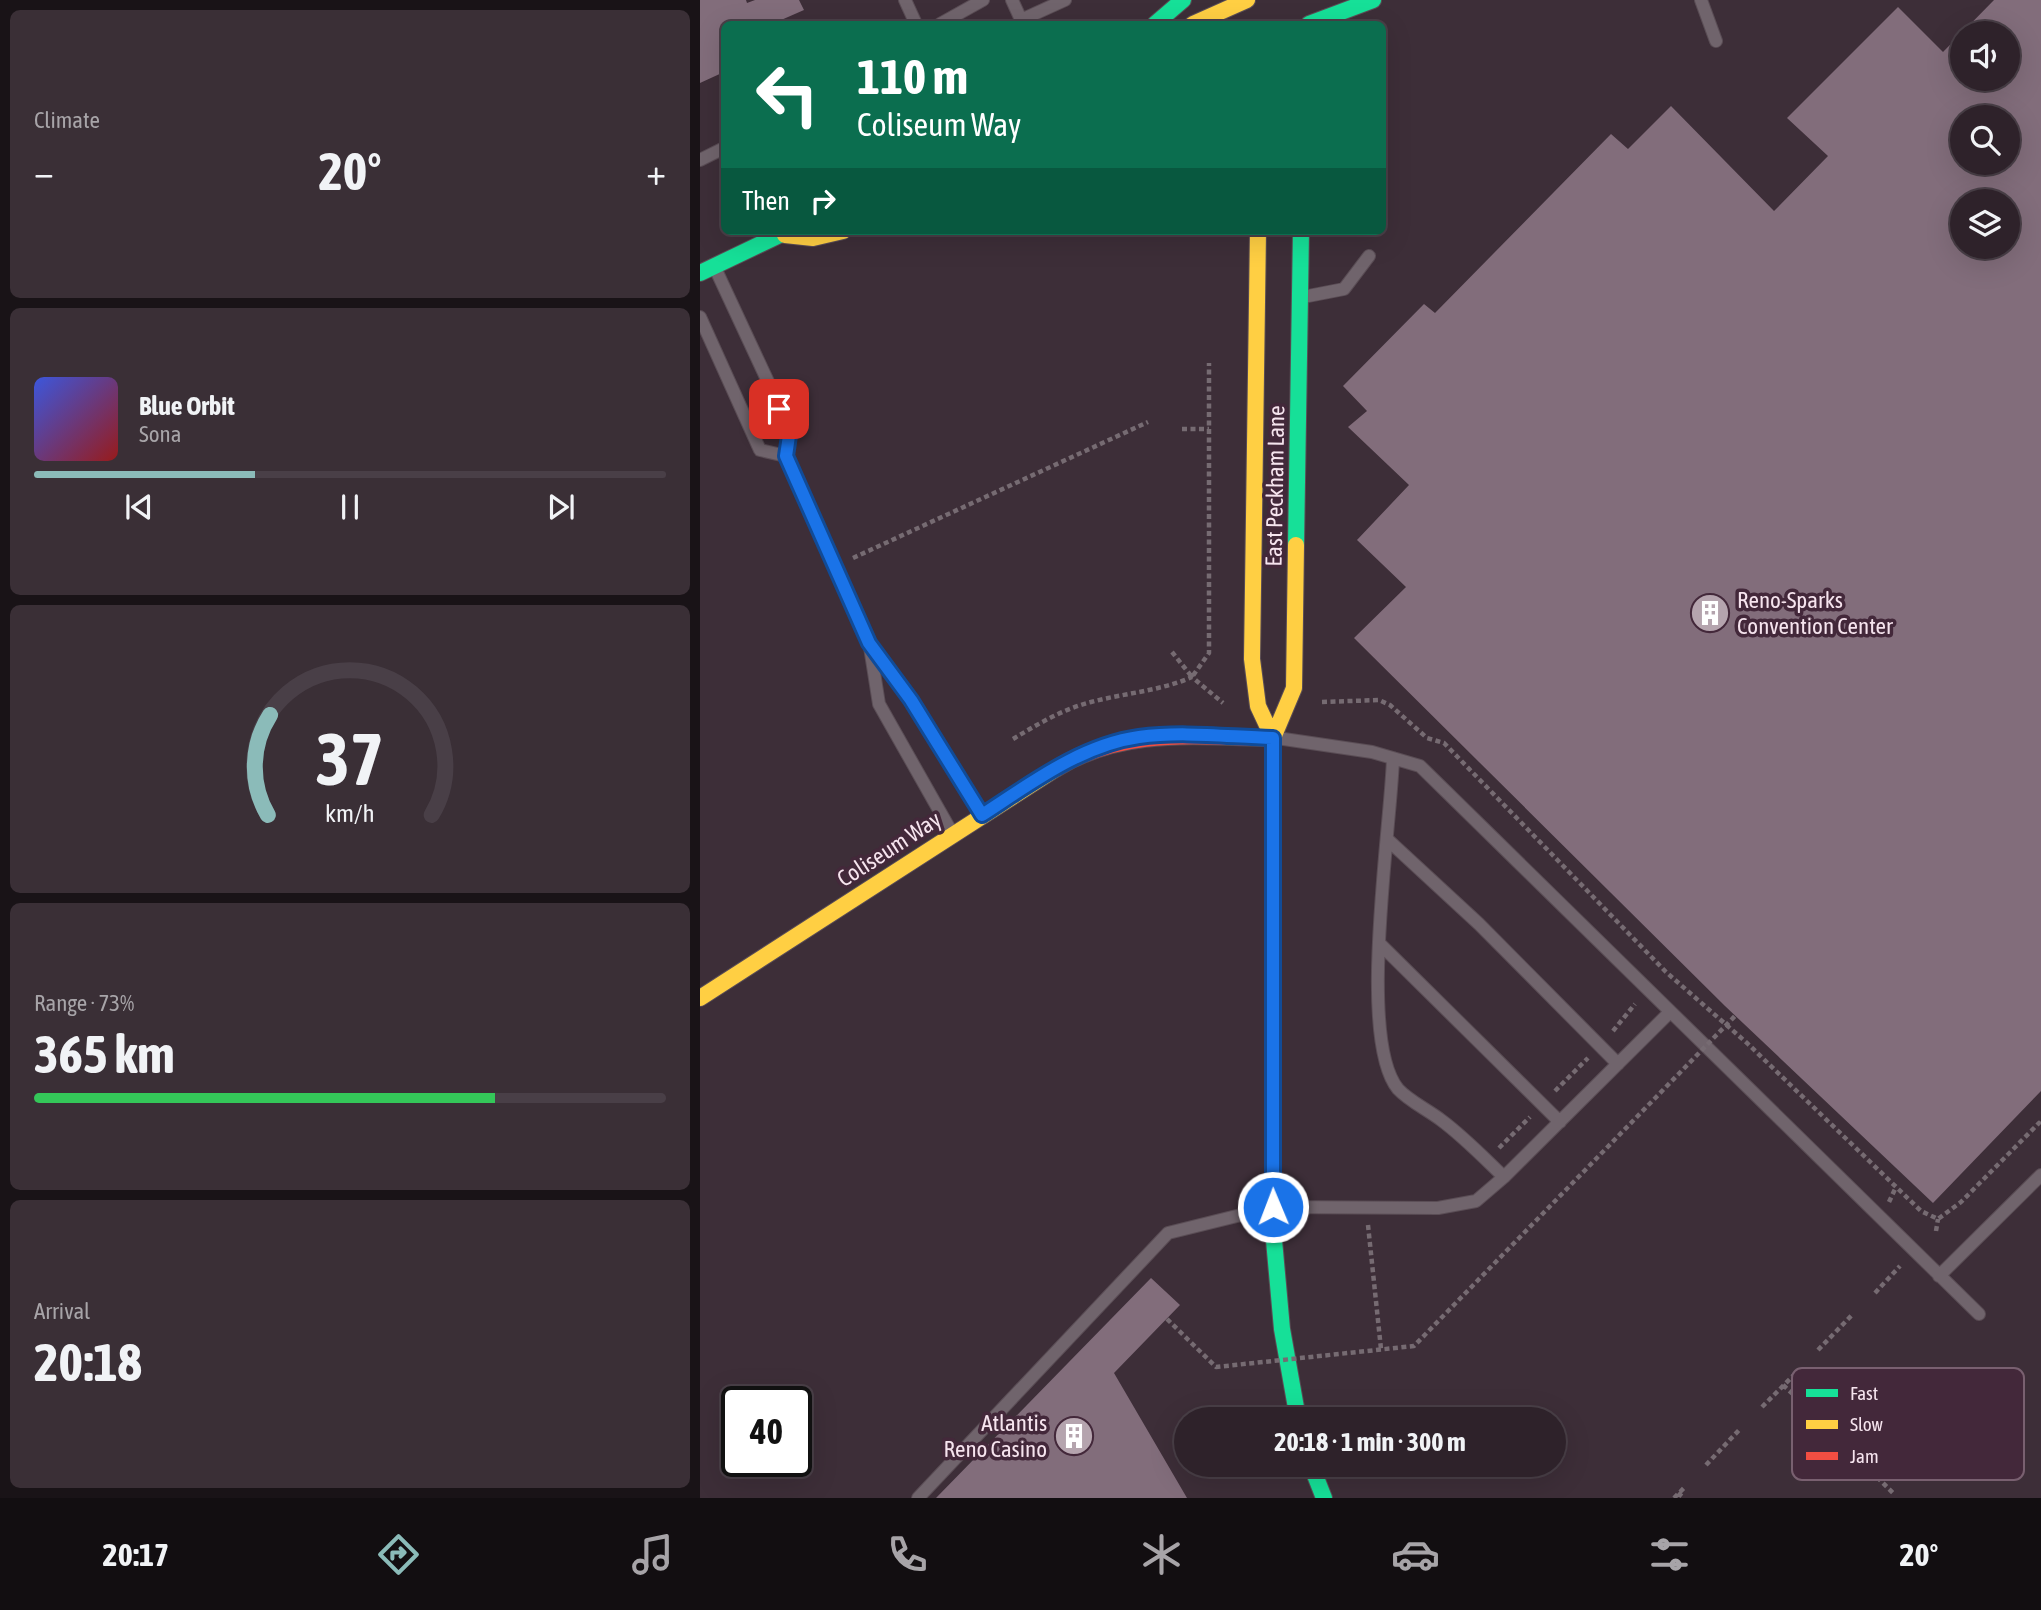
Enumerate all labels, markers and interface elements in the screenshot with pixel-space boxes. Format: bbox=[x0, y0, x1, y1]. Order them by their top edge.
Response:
map controls bbox=[1950, 21, 2020, 259]
button: sound bbox=[1950, 21, 2020, 91]
text: 110 m bbox=[857, 48, 968, 104]
icon: left bbox=[742, 49, 833, 140]
button: search bbox=[1950, 105, 2020, 175]
text: Coliseum Way bbox=[857, 106, 1021, 143]
text: Climate bbox=[34, 107, 100, 133]
text: 20° bbox=[318, 141, 382, 201]
text: − bbox=[34, 150, 54, 193]
text: + bbox=[646, 150, 666, 193]
icon: right bbox=[804, 182, 842, 220]
text: Then bbox=[742, 186, 790, 216]
button: layers bbox=[1950, 189, 2020, 259]
pin bbox=[749, 379, 809, 439]
icon: arrive bbox=[760, 390, 798, 428]
text: Blue Orbit bbox=[139, 391, 235, 421]
street label: East Peckham Lane bbox=[1261, 405, 1289, 567]
text: Sona bbox=[139, 421, 181, 447]
icon: previous bbox=[120, 488, 158, 526]
icon: pause bbox=[331, 488, 369, 526]
icon: next bbox=[542, 488, 580, 526]
place label: Reno-Sparks Convention Center bbox=[1737, 587, 1894, 639]
building icon: Reno-Sparks Convention Center bbox=[1689, 592, 1731, 634]
text: 37 bbox=[316, 717, 384, 800]
text: km/h bbox=[325, 799, 375, 827]
street label: Coliseum Way bbox=[832, 806, 946, 892]
text: Range · 73% bbox=[34, 990, 134, 1016]
text: 365 km bbox=[34, 1024, 175, 1084]
position arrow bbox=[1236, 1170, 1310, 1244]
text: Arrival bbox=[34, 1298, 90, 1324]
text: 20:18 bbox=[34, 1332, 142, 1392]
legend bbox=[1792, 1368, 2024, 1480]
text: Fast bbox=[1850, 1382, 1878, 1404]
speed limit sign: 40 bbox=[721, 1386, 812, 1477]
place label: Atlantis Reno Casino bbox=[944, 1410, 1047, 1462]
text: Slow bbox=[1850, 1413, 1884, 1435]
building icon: Atlantis Reno Casino bbox=[1053, 1415, 1095, 1457]
text: 20:18 · 1 min · 300 m bbox=[1274, 1427, 1466, 1457]
text: Jam bbox=[1850, 1445, 1879, 1467]
icon: directions bbox=[374, 1530, 423, 1579]
icon: music bbox=[628, 1530, 677, 1579]
icon: phone bbox=[883, 1530, 932, 1579]
icon: climate bbox=[1137, 1530, 1186, 1579]
icon: car bbox=[1391, 1530, 1440, 1579]
icon: filters bbox=[1645, 1530, 1694, 1579]
text: 20:17 bbox=[103, 1536, 169, 1573]
text: 20° bbox=[1899, 1536, 1938, 1573]

